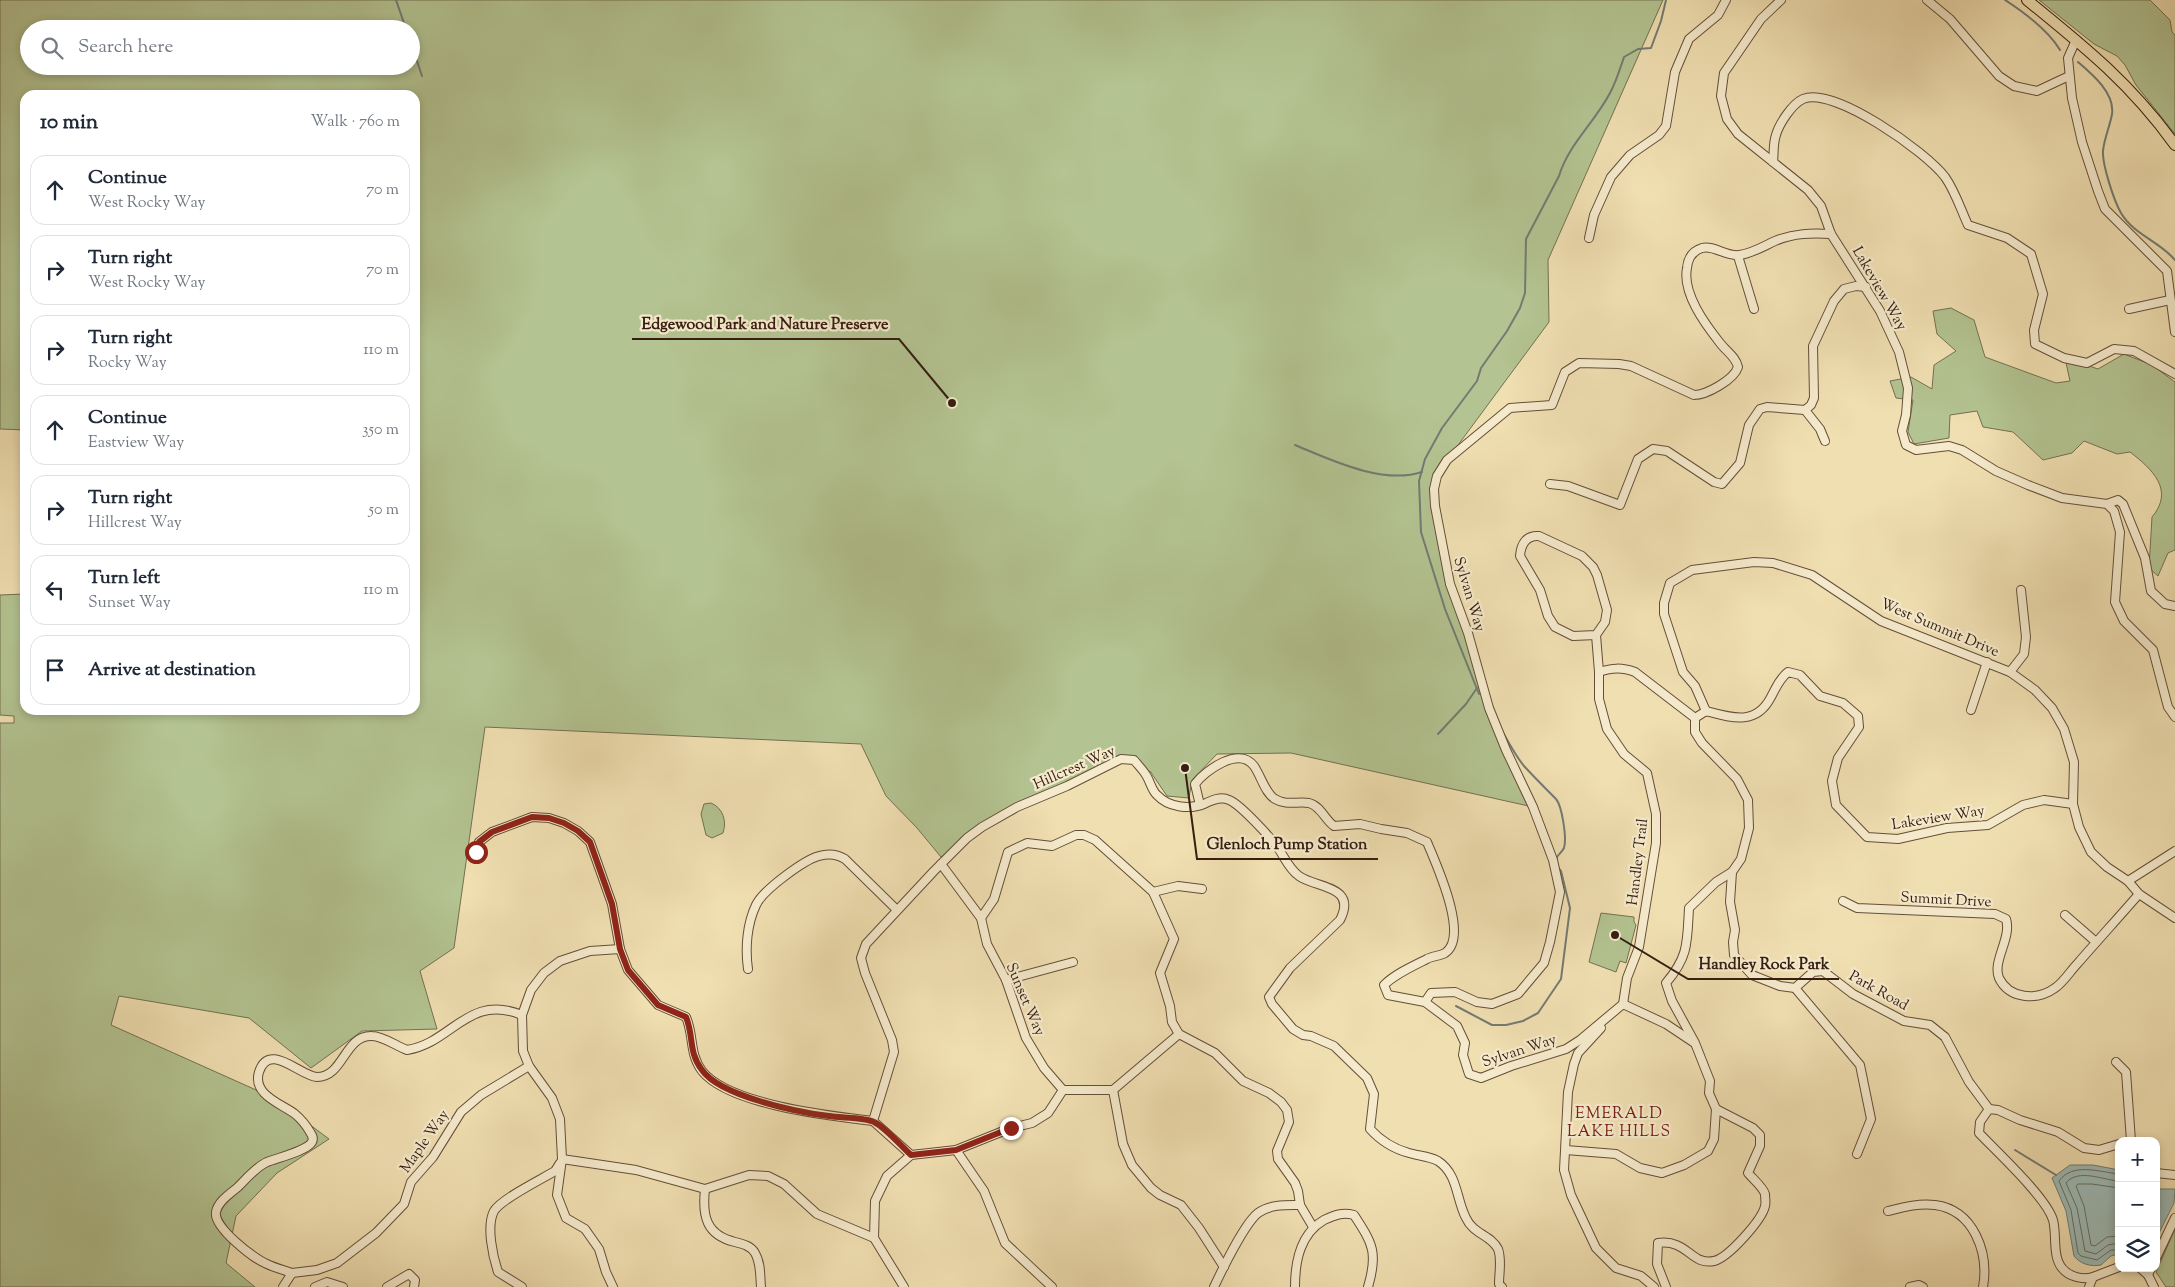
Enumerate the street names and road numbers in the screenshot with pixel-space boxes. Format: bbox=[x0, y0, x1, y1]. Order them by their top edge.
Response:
street label: Lakeview Way bbox=[1846, 243, 1912, 335]
street label: Sylvan Way bbox=[1447, 554, 1490, 635]
street label: West Summit Drive bbox=[1877, 594, 2002, 663]
street label: Hillcrest Way bbox=[1030, 741, 1120, 796]
street label: Lakeview Way bbox=[1890, 801, 1987, 836]
street label: Handley Trail bbox=[1623, 817, 1654, 907]
street label: Summit Drive bbox=[1900, 888, 1992, 913]
street label: Sunset Way bbox=[1000, 960, 1050, 1040]
street label: Park Road bbox=[1844, 966, 1913, 1017]
street label: Sylvan Way bbox=[1480, 1029, 1560, 1073]
street label: Maple Way bbox=[396, 1106, 455, 1178]

